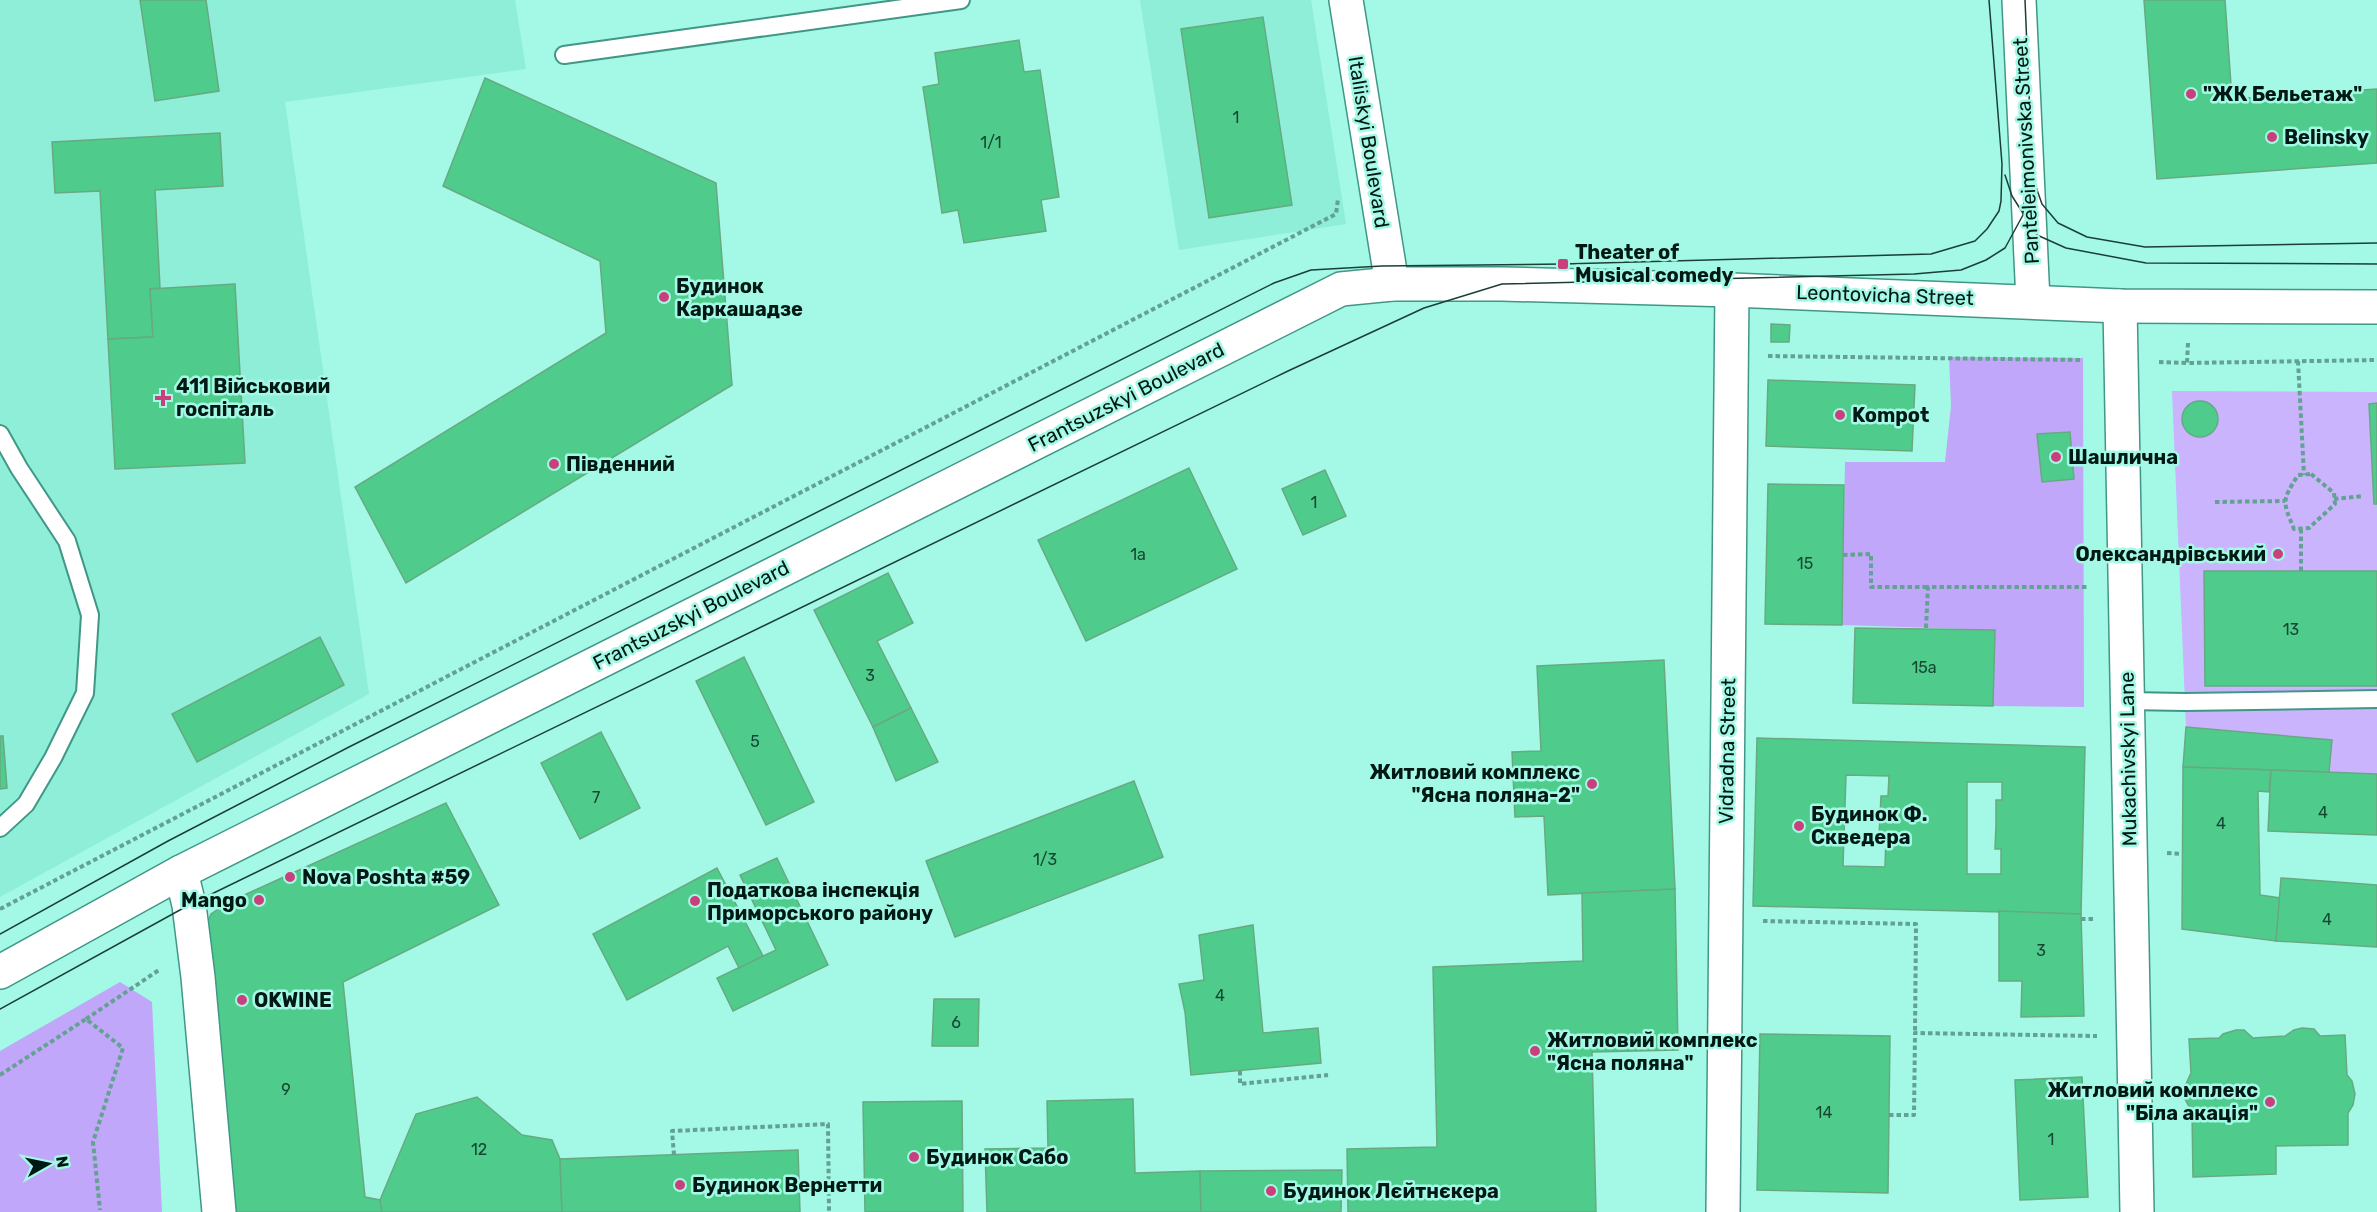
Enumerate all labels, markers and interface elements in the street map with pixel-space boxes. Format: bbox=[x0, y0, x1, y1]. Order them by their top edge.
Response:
street label: Panteleimonivska Street bbox=[2008, 37, 2044, 265]
street label: Italiiskyi Boulevard bbox=[1344, 54, 1394, 230]
place label: "ЖК Бельетаж" bbox=[2203, 82, 2362, 106]
marker: "ЖК Бельетаж" bbox=[2184, 87, 2198, 101]
house number: 1 bbox=[1233, 108, 1239, 127]
place label: Belinsky bbox=[2284, 125, 2369, 149]
marker: Belinsky bbox=[2265, 130, 2279, 144]
house number: 1/1 bbox=[980, 133, 1002, 152]
place label: Theater of Musical comedy bbox=[1575, 240, 1734, 287]
marker: Theater of Musical comedy bbox=[1556, 257, 1570, 271]
place label: Будинок Каркашадзе bbox=[676, 274, 803, 321]
street label: Leontovicha Street bbox=[1796, 280, 1974, 310]
marker: Будинок Каркашадзе bbox=[657, 290, 671, 304]
street label: Frantsuzskyi Boulevard bbox=[1024, 337, 1228, 457]
place label: 411 Військовий госпіталь bbox=[176, 374, 330, 421]
marker: 411 Військовий госпіталь bbox=[154, 389, 172, 407]
place label: Kompot bbox=[1852, 403, 1929, 427]
marker: Kompot bbox=[1833, 408, 1847, 422]
place label: Шашлична bbox=[2068, 445, 2178, 469]
marker: Шашлична bbox=[2049, 450, 2063, 464]
place label: Південний bbox=[566, 452, 675, 476]
marker: Південний bbox=[547, 457, 561, 471]
house number: 1 bbox=[1311, 493, 1317, 512]
place label: Олександрівський bbox=[2075, 542, 2266, 566]
house number: 1а bbox=[1130, 545, 1146, 564]
marker: Олександрівський bbox=[2271, 547, 2285, 561]
house number: 15 bbox=[1797, 554, 1813, 573]
street label: Frantsuzskyi Boulevard bbox=[589, 555, 793, 675]
house number: 13 bbox=[2283, 620, 2299, 639]
house number: 15а bbox=[1911, 658, 1937, 677]
house number: 3 bbox=[865, 666, 875, 685]
street label: Mukachivskyi Lane bbox=[2114, 671, 2142, 847]
street label: Vidradna Street bbox=[1714, 678, 1740, 824]
house number: 5 bbox=[750, 732, 760, 751]
place label: Житловий комплекс "Ясна поляна-2" bbox=[1369, 760, 1580, 807]
marker: Житловий комплекс "Ясна поляна-2" bbox=[1585, 777, 1599, 791]
house number: 7 bbox=[592, 788, 600, 807]
place label: Будинок Ф. Скведера bbox=[1811, 802, 1927, 849]
house number: 4 bbox=[2318, 803, 2328, 822]
house number: 4 bbox=[2216, 814, 2226, 833]
marker: Будинок Ф. Скведера bbox=[1792, 819, 1806, 833]
house number: 1/3 bbox=[1033, 850, 1057, 869]
place label: Nova Poshta #59 bbox=[302, 865, 470, 889]
marker: Nova Poshta #59 bbox=[283, 870, 297, 884]
place label: Податкова інспекція Приморського району bbox=[707, 878, 933, 925]
place label: Mango bbox=[181, 888, 247, 912]
marker: Mango bbox=[252, 893, 266, 907]
marker: Податкова інспекція Приморського району bbox=[688, 894, 702, 908]
house number: 4 bbox=[2322, 910, 2332, 929]
house number: 3 bbox=[2036, 941, 2046, 960]
house number: 4 bbox=[1215, 986, 1225, 1005]
place label: OKWINE bbox=[254, 988, 332, 1012]
marker: OKWINE bbox=[235, 993, 249, 1007]
house number: 6 bbox=[951, 1013, 961, 1032]
place label: Житловий комплекс "Ясна поляна" bbox=[1547, 1028, 1758, 1075]
marker: Житловий комплекс "Ясна поляна" bbox=[1528, 1044, 1542, 1058]
place label: Житловий комплекс "Біла акація" bbox=[2047, 1078, 2258, 1125]
house number: 9 bbox=[281, 1080, 291, 1099]
marker: Житловий комплекс "Біла акація" bbox=[2263, 1095, 2277, 1109]
house number: 14 bbox=[1816, 1103, 1832, 1122]
house number: 1 bbox=[2048, 1130, 2054, 1149]
north arrow bbox=[18, 1134, 78, 1194]
house number: 12 bbox=[471, 1140, 487, 1159]
place label: Будинок Сабо bbox=[926, 1145, 1069, 1169]
marker: Будинок Сабо bbox=[907, 1150, 921, 1164]
text: N bbox=[52, 1155, 73, 1169]
place label: Будинок Вернетти bbox=[692, 1173, 882, 1197]
marker: Будинок Вернетти bbox=[673, 1178, 687, 1192]
place label: Будинок Лєйтнєкера bbox=[1283, 1179, 1499, 1203]
marker: Будинок Лєйтнєкера bbox=[1264, 1184, 1278, 1198]

